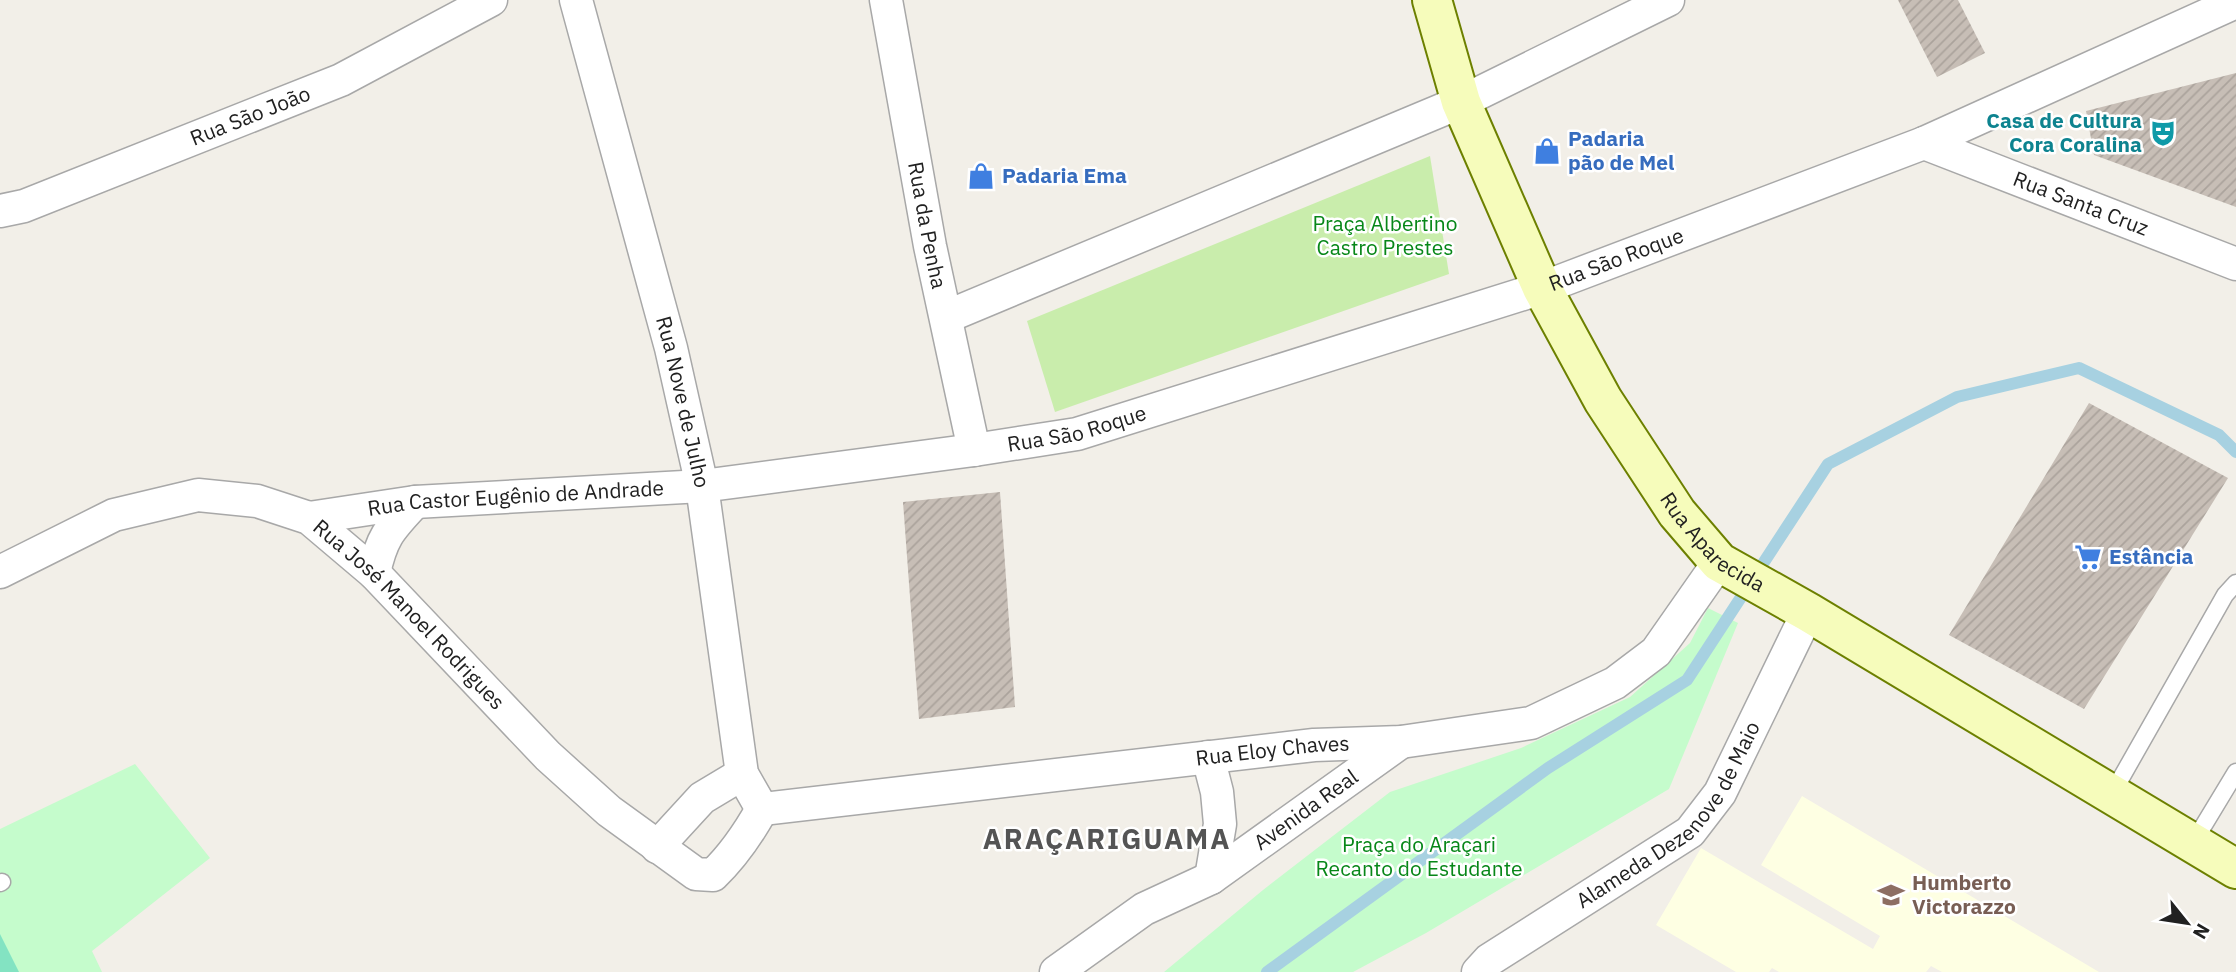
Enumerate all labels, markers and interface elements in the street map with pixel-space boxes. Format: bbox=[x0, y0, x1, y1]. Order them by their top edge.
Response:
street label: Rua São João bbox=[186, 79, 314, 152]
place label: Casa de Cultura Cora Coralina bbox=[1986, 106, 2142, 158]
theatre icon: Casa de Cultura Cora Coralina bbox=[2148, 118, 2178, 148]
place label: Padaria pão de Mel bbox=[1568, 124, 1674, 176]
shop icon: Padaria pão de Mel bbox=[1532, 136, 1562, 166]
street label: Rua da Penha bbox=[902, 159, 954, 291]
shop icon: Padaria Ema bbox=[966, 161, 996, 191]
place label: Padaria Ema bbox=[1002, 161, 1127, 189]
street label: Rua Santa Cruz bbox=[2009, 164, 2153, 242]
park label: Praça Albertino Castro Prestes bbox=[1312, 209, 1458, 261]
street label: Rua São Roque bbox=[1544, 221, 1687, 297]
street label: Rua Nove de Julho bbox=[650, 313, 717, 490]
street label: Rua São Roque bbox=[1005, 398, 1149, 458]
street label: Rua Castor Eugênio de Andrade bbox=[366, 473, 665, 522]
street label: Rua Aparecida bbox=[1654, 486, 1770, 598]
street label: Rua José Manoel Rodrigues bbox=[308, 513, 512, 715]
supermarket icon: Estância bbox=[2073, 542, 2103, 572]
place label: Estância bbox=[2109, 542, 2194, 570]
street label: Alameda Dezenove de Maio bbox=[1570, 716, 1766, 914]
street label: Rua Eloy Chaves bbox=[1194, 729, 1350, 772]
street label: Avenida Real bbox=[1248, 762, 1363, 856]
district label: ARAÇARIGUAMA bbox=[983, 820, 1231, 857]
park label: Praça do Araçari Recanto do Estudante bbox=[1315, 830, 1523, 882]
place label: Humberto Victorazzo bbox=[1912, 868, 2016, 920]
school or university icon: Humberto Victorazzo bbox=[1876, 880, 1906, 910]
north arrow bbox=[2152, 888, 2222, 958]
text: N bbox=[2188, 920, 2216, 943]

